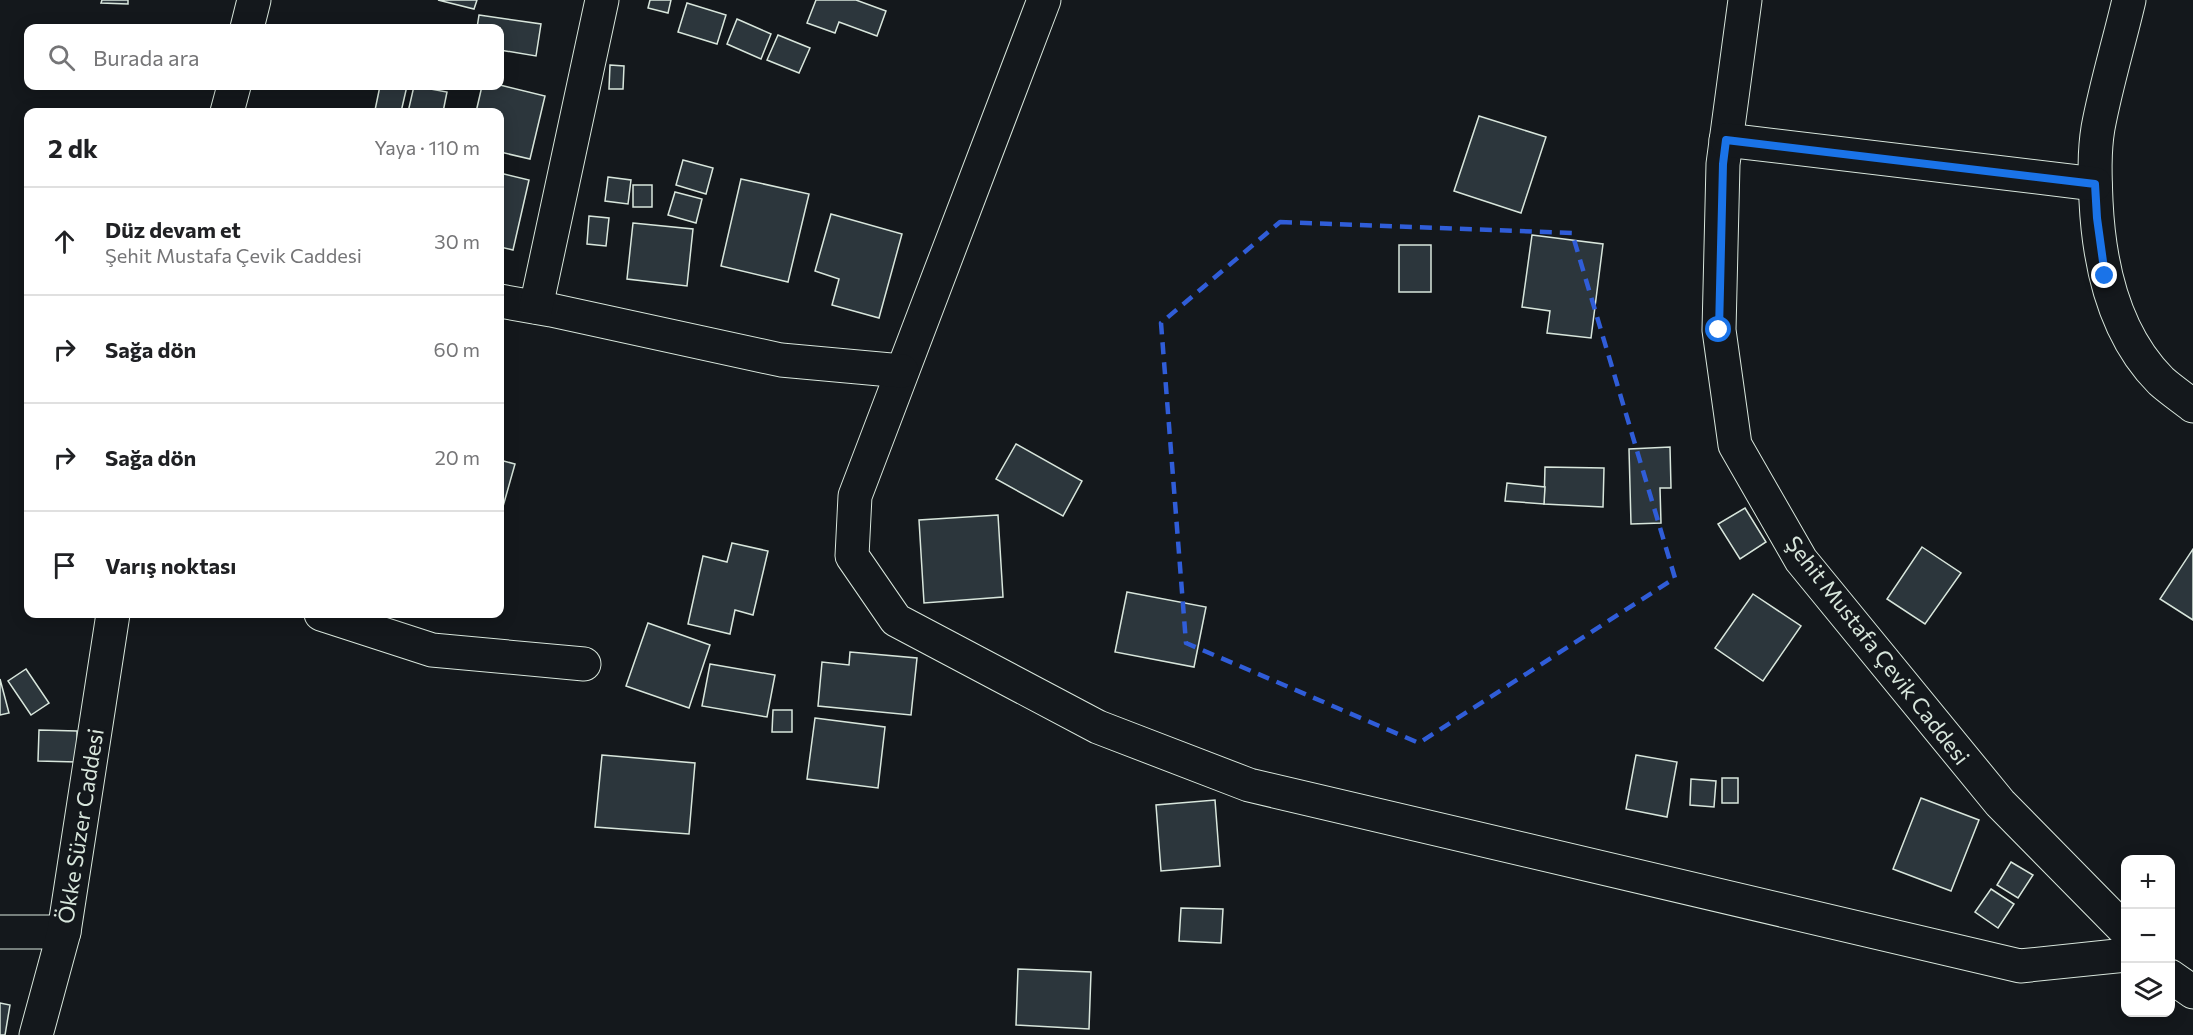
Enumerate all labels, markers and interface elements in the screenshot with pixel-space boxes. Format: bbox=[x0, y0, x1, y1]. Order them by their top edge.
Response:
search box bbox=[24, 24, 504, 90]
icon: search bbox=[45, 41, 78, 74]
text: Burada ara bbox=[93, 44, 200, 71]
text: 2 dk bbox=[48, 132, 98, 163]
text: Yaya · 110 m bbox=[374, 135, 480, 159]
text: Düz devam et bbox=[105, 216, 241, 243]
icon: ahead bbox=[48, 225, 81, 258]
text: 30 m bbox=[434, 229, 480, 253]
text: Şehit Mustafa Çevik Caddesi bbox=[105, 243, 362, 267]
route end bbox=[2091, 262, 2117, 288]
route start bbox=[1705, 316, 1731, 342]
icon: right bbox=[48, 333, 81, 366]
text: Sağa dön bbox=[105, 336, 196, 363]
text: 60 m bbox=[434, 337, 480, 361]
icon: right bbox=[48, 441, 81, 474]
text: Sağa dön bbox=[105, 444, 196, 471]
text: 20 m bbox=[435, 445, 480, 469]
street label: Şehit Mustafa Çevik Caddesi bbox=[1780, 530, 1976, 770]
icon: arrive bbox=[48, 549, 81, 582]
text: Varış noktası bbox=[105, 552, 236, 579]
street label: Ökke Süzer Caddesi bbox=[51, 727, 109, 925]
map controls bbox=[2121, 855, 2175, 1017]
button: + bbox=[2121, 855, 2175, 909]
button: − bbox=[2121, 909, 2175, 963]
button: layers bbox=[2121, 963, 2175, 1017]

